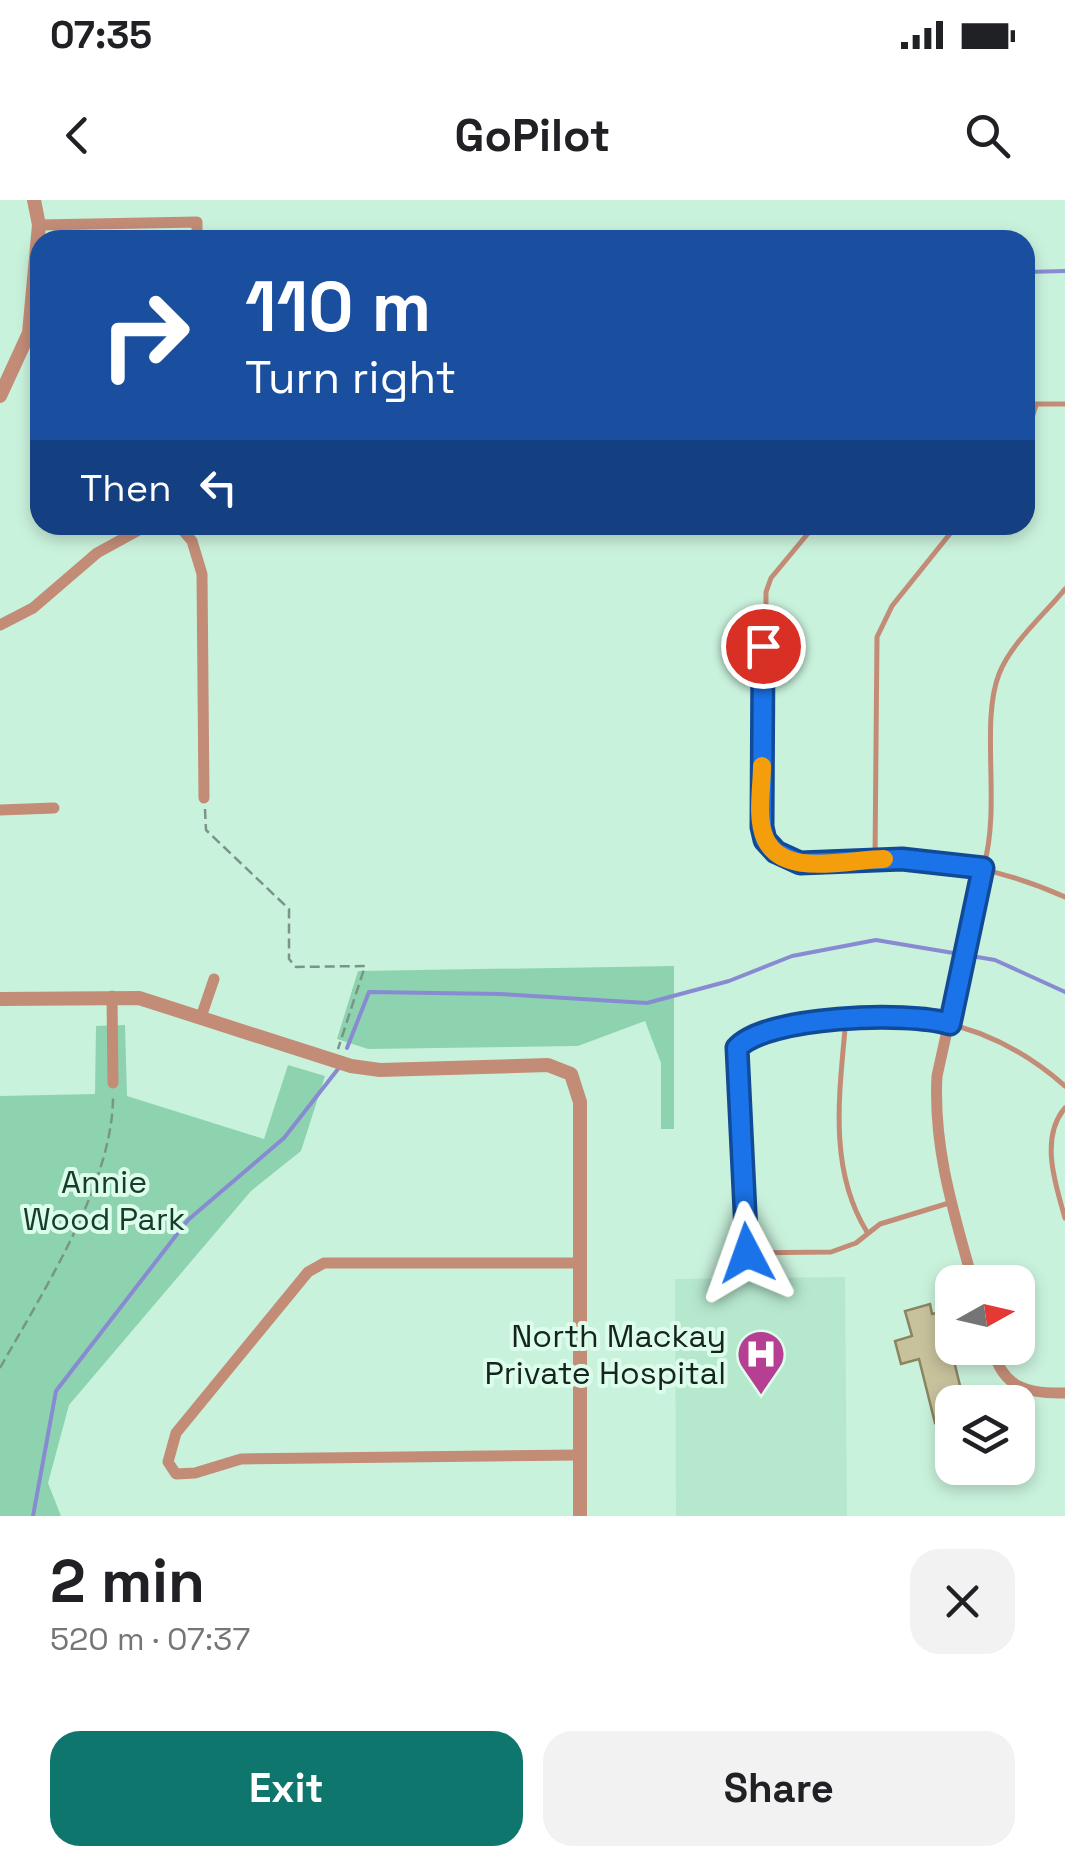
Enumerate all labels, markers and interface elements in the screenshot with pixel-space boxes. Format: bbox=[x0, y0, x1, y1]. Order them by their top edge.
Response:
text: 07:35 bbox=[50, 11, 152, 59]
text: GoPilot bbox=[455, 107, 610, 164]
icon: back bbox=[50, 108, 105, 163]
icon: search bbox=[960, 108, 1015, 163]
text: 110 m bbox=[245, 262, 431, 351]
icon: right bbox=[80, 270, 210, 400]
text: Turn right bbox=[245, 349, 456, 406]
icon: left bbox=[191, 460, 246, 515]
text: Then bbox=[80, 464, 171, 512]
pin bbox=[721, 604, 806, 689]
icon: arrive bbox=[736, 619, 791, 674]
park label: Annie Wood Park bbox=[23, 1162, 185, 1239]
position arrow bbox=[695, 1201, 799, 1305]
north arrow bbox=[935, 1265, 1035, 1365]
map controls bbox=[935, 1265, 1035, 1485]
place label: North Mackay Private Hospital bbox=[484, 1316, 726, 1393]
hospital icon: North Mackay Private Hospital bbox=[735, 1328, 787, 1396]
button: layers bbox=[935, 1385, 1035, 1485]
text: 2 min bbox=[50, 1543, 205, 1620]
button: close bbox=[910, 1549, 1015, 1654]
text: 520 m · 07:37 bbox=[50, 1619, 250, 1659]
button: Exit bbox=[50, 1731, 523, 1846]
button: Share bbox=[543, 1731, 1015, 1846]

